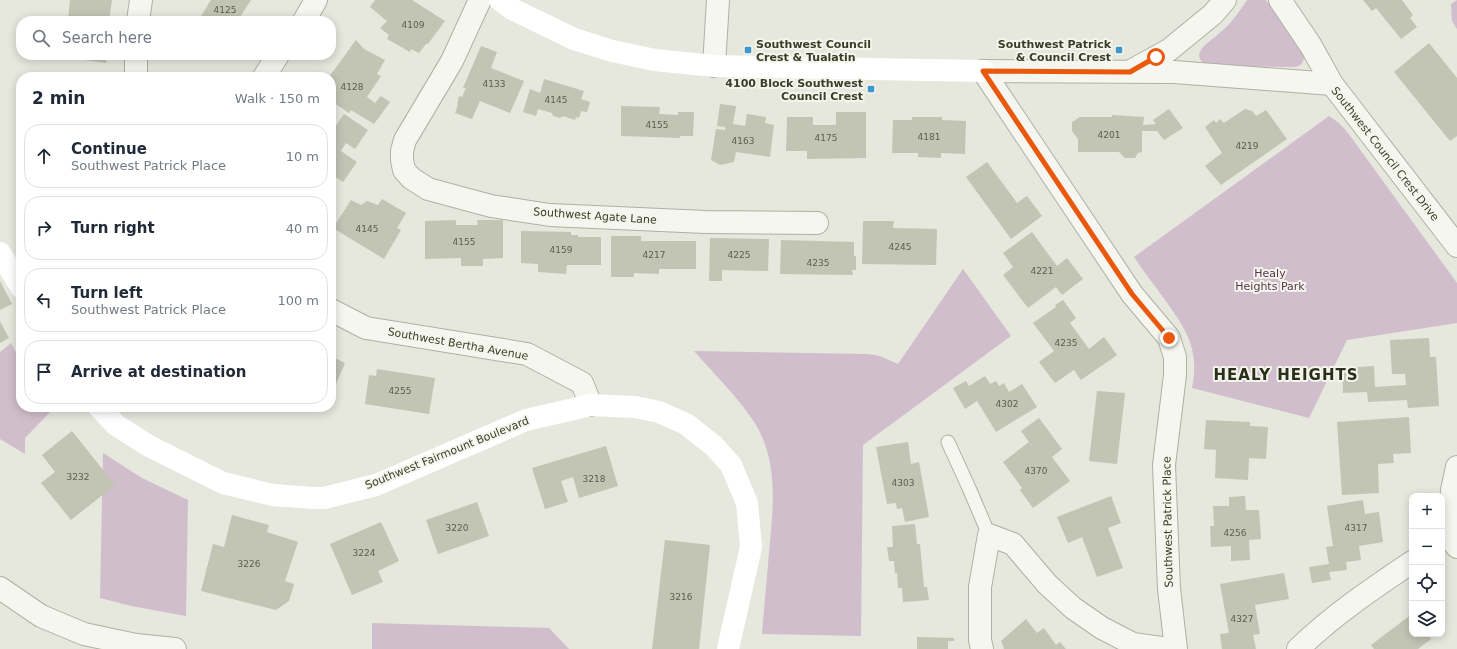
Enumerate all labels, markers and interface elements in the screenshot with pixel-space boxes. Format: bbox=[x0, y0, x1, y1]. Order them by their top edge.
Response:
house number: 4125 bbox=[214, 5, 236, 15]
search box bbox=[16, 16, 336, 60]
house number: 4109 bbox=[402, 20, 425, 30]
icon: search bbox=[30, 27, 52, 49]
text: Search here bbox=[62, 29, 152, 47]
place label: Southwest Council Crest & Tualatin bbox=[756, 38, 871, 64]
place label: Southwest Patrick & Council Crest bbox=[998, 38, 1112, 64]
marker: Southwest Council Crest & Tualatin bbox=[743, 45, 753, 55]
marker: Southwest Patrick & Council Crest bbox=[1114, 45, 1124, 55]
route start bbox=[1147, 48, 1165, 66]
place label: 4100 Block Southwest Council Crest bbox=[725, 77, 863, 103]
house number: 4133 bbox=[483, 79, 505, 89]
house number: 4128 bbox=[341, 82, 364, 92]
marker: 4100 Block Southwest Council Crest bbox=[866, 84, 876, 94]
street label: Southwest Council Crest Drive bbox=[1329, 84, 1442, 224]
text: 2 min bbox=[32, 88, 85, 108]
text: Walk · 150 m bbox=[235, 91, 320, 106]
house number: 4145 bbox=[545, 95, 567, 105]
house number: 4155 bbox=[646, 120, 668, 130]
house number: 4201 bbox=[1098, 130, 1120, 140]
house number: 4181 bbox=[918, 132, 940, 142]
house number: 4175 bbox=[815, 133, 837, 143]
house number: 4163 bbox=[732, 136, 754, 146]
text: Continue bbox=[71, 140, 147, 158]
house number: 4219 bbox=[1236, 141, 1259, 151]
icon: ahead bbox=[33, 145, 55, 167]
text: 10 m bbox=[286, 149, 319, 164]
text: Southwest Patrick Place bbox=[71, 158, 226, 173]
street label: Southwest Agate Lane bbox=[533, 205, 657, 227]
icon: right bbox=[33, 217, 55, 239]
text: Turn right bbox=[71, 219, 155, 237]
text: 40 m bbox=[286, 221, 319, 236]
house number: 4145 bbox=[356, 224, 378, 234]
house number: 4155 bbox=[453, 237, 475, 247]
house number: 4245 bbox=[889, 242, 911, 252]
house number: 4159 bbox=[550, 245, 573, 255]
house number: 4217 bbox=[643, 250, 665, 260]
house number: 4225 bbox=[728, 250, 750, 260]
house number: 4235 bbox=[807, 258, 829, 268]
house number: 4221 bbox=[1031, 266, 1053, 276]
park label: Healy Heights Park bbox=[1235, 267, 1305, 293]
text: Turn left bbox=[71, 284, 143, 302]
icon: left bbox=[33, 289, 55, 311]
text: 100 m bbox=[277, 293, 319, 308]
text: Southwest Patrick Place bbox=[71, 302, 226, 317]
street label: Southwest Bertha Avenue bbox=[387, 325, 530, 363]
route end bbox=[1160, 329, 1178, 347]
house number: 4235 bbox=[1055, 338, 1077, 348]
icon: arrive bbox=[33, 361, 55, 383]
text: Arrive at destination bbox=[71, 363, 246, 381]
district label: HEALY HEIGHTS bbox=[1214, 366, 1359, 384]
house number: 4255 bbox=[389, 386, 411, 396]
house number: 4302 bbox=[996, 399, 1018, 409]
street label: Southwest Fairmount Boulevard bbox=[363, 414, 531, 492]
street label: Southwest Patrick Place bbox=[1160, 456, 1176, 588]
house number: 4370 bbox=[1025, 466, 1048, 476]
house number: 3232 bbox=[67, 472, 89, 482]
house number: 3218 bbox=[583, 474, 606, 484]
house number: 4303 bbox=[892, 478, 914, 488]
map controls bbox=[1409, 493, 1445, 637]
button: + bbox=[1409, 493, 1445, 529]
house number: 3220 bbox=[446, 523, 469, 533]
house number: 4317 bbox=[1345, 523, 1367, 533]
house number: 4256 bbox=[1224, 528, 1247, 538]
button: − bbox=[1409, 529, 1445, 565]
house number: 3224 bbox=[353, 548, 376, 558]
house number: 3226 bbox=[238, 559, 261, 569]
button: locate bbox=[1409, 565, 1445, 601]
house number: 3216 bbox=[670, 592, 693, 602]
button: layers bbox=[1409, 601, 1445, 637]
house number: 4327 bbox=[1231, 614, 1253, 624]

